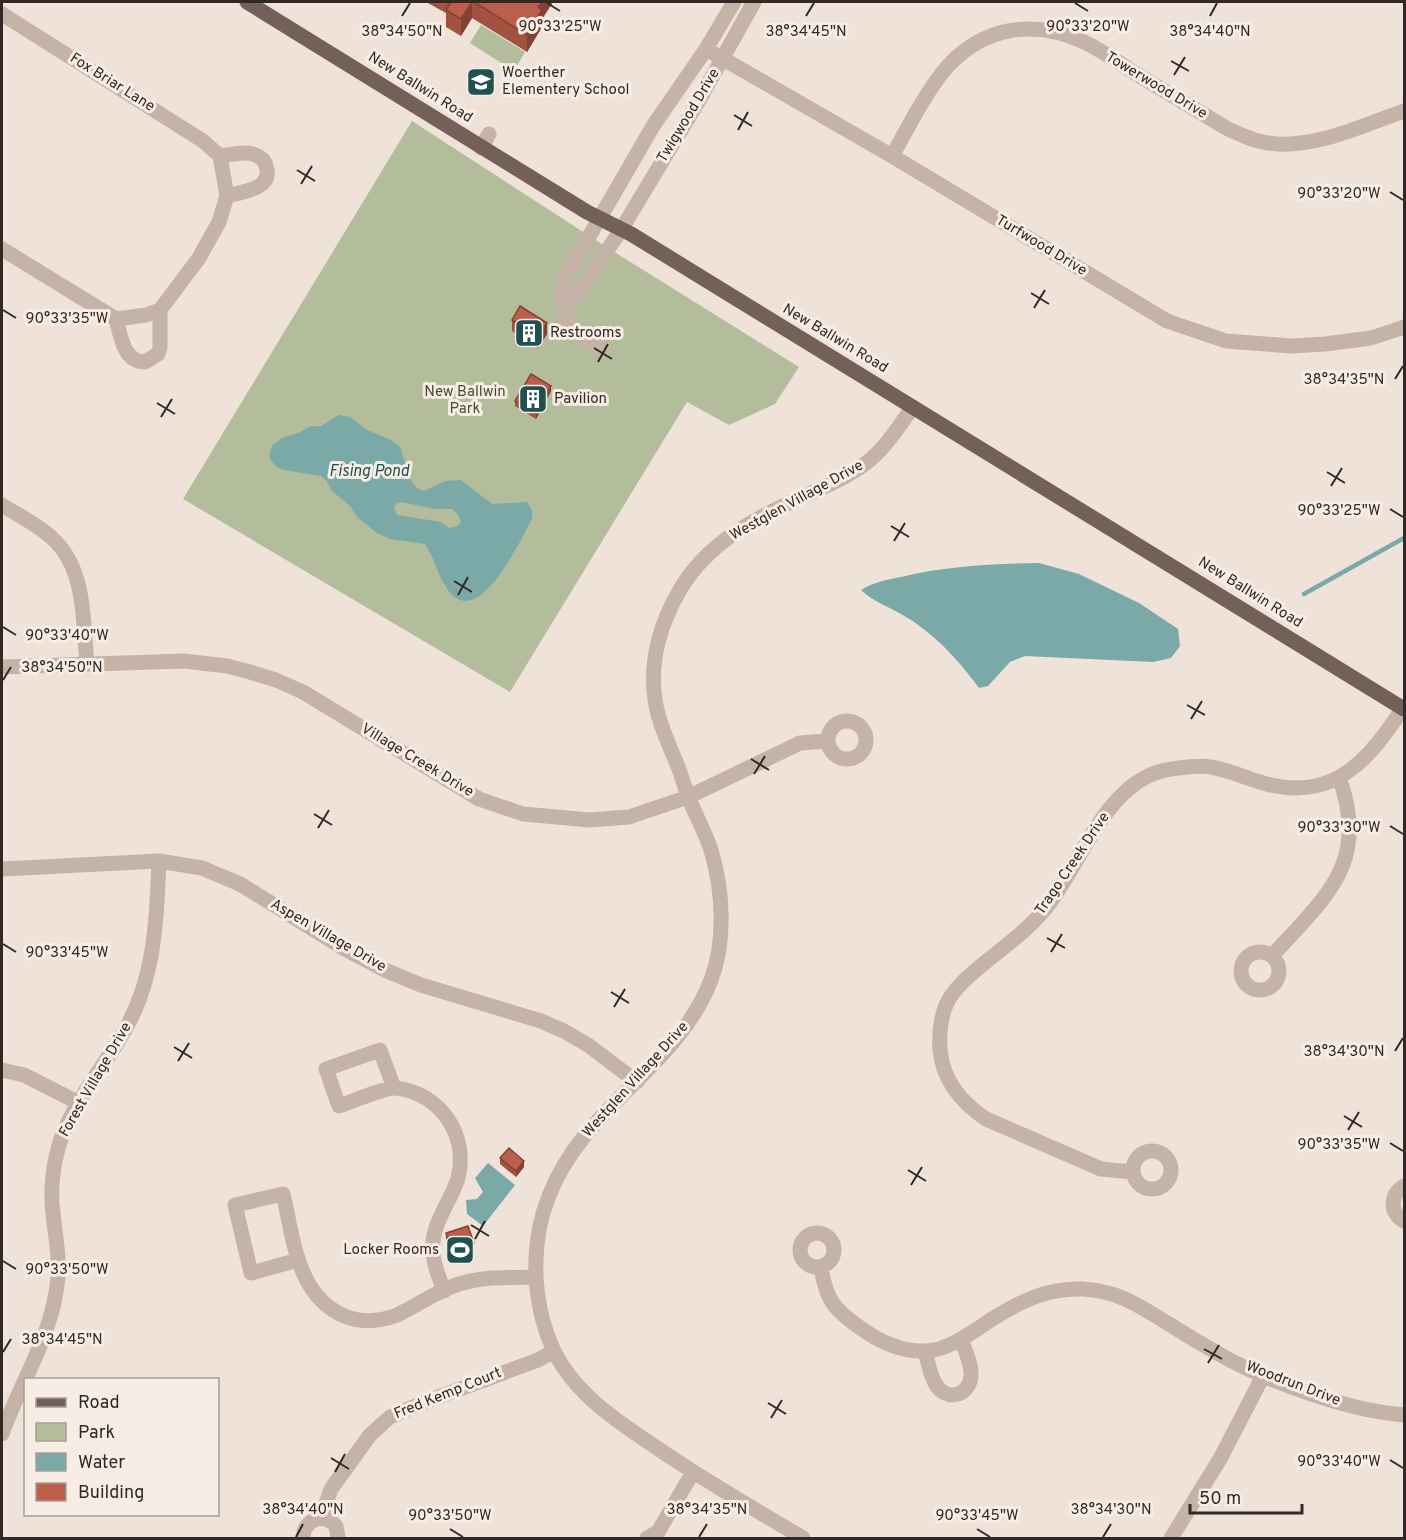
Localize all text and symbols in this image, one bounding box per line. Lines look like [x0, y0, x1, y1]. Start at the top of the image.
text: 90°33'25"W [518, 18, 602, 37]
text: 90°33'20"W [1046, 18, 1130, 37]
text: 38°34'50"N [361, 23, 443, 42]
text: 38°34'45"N [765, 23, 847, 42]
text: 38°34'40"N [1169, 23, 1251, 42]
street label: New Ballwin Road [364, 48, 476, 128]
street label: Towerwood Drive [1102, 48, 1210, 124]
street label: Fox Briar Lane [66, 49, 158, 117]
place label: Woerther Elementery School [502, 64, 629, 100]
street label: Twigwood Drive [653, 65, 725, 167]
school or university icon: Woerther Elementery School [465, 66, 497, 98]
text: 90°33'20"W [1297, 185, 1381, 204]
street label: Turfwood Drive [992, 211, 1090, 281]
street label: New Ballwin Road [779, 300, 891, 378]
text: 90°33'35"W [26, 310, 108, 329]
building icon: Restrooms [513, 317, 545, 349]
place label: Restrooms [550, 324, 622, 343]
text: 38°34'35"N [1304, 371, 1384, 390]
park label: New Ballwin Park [424, 383, 506, 419]
building icon: Pavilion [517, 383, 549, 415]
place label: Pavilion [554, 390, 607, 409]
street label: Westglen Village Drive [727, 456, 867, 546]
water label: Fising Pond [329, 462, 410, 482]
text: 90°33'25"W [1297, 502, 1381, 521]
street label: New Ballwin Road [1194, 553, 1306, 633]
text: 90°33'40"W [25, 627, 109, 646]
text: 38°34'50"N [21, 659, 103, 678]
street label: Village Creek Drive [357, 720, 477, 802]
street label: Trago Creek Drive [1032, 809, 1114, 919]
text: 90°33'30"W [1297, 819, 1381, 838]
street label: Aspen Village Drive [267, 895, 389, 977]
text: 90°33'45"W [25, 944, 109, 963]
street label: Westglen Village Drive [579, 1018, 693, 1142]
street label: Forest Village Drive [55, 1019, 137, 1141]
text: 38°34'30"N [1303, 1043, 1385, 1062]
text: 90°33'35"W [1298, 1136, 1380, 1155]
sports icon: Locker Rooms [444, 1234, 476, 1266]
place label: Locker Rooms [343, 1241, 439, 1260]
text: 90°33'50"W [25, 1261, 109, 1280]
text: 38°34'45"N [21, 1331, 103, 1350]
street label: Woodrun Drive [1243, 1357, 1343, 1411]
street label: Fred Kemp Court [392, 1364, 504, 1424]
legend [24, 1378, 219, 1516]
text: Road [78, 1392, 120, 1415]
text: Park [78, 1422, 115, 1445]
text: Water [78, 1452, 125, 1475]
text: 90°33'40"W [1297, 1453, 1381, 1472]
scale bar [1190, 1477, 1302, 1515]
text: Building [78, 1482, 144, 1505]
text: 50 m [1199, 1488, 1241, 1511]
text: 38°34'40"N [262, 1501, 344, 1520]
text: 38°34'35"N [667, 1501, 747, 1520]
text: 38°34'30"N [1070, 1501, 1152, 1520]
text: 90°33'50"W [408, 1507, 492, 1526]
text: 90°33'45"W [935, 1507, 1019, 1526]

